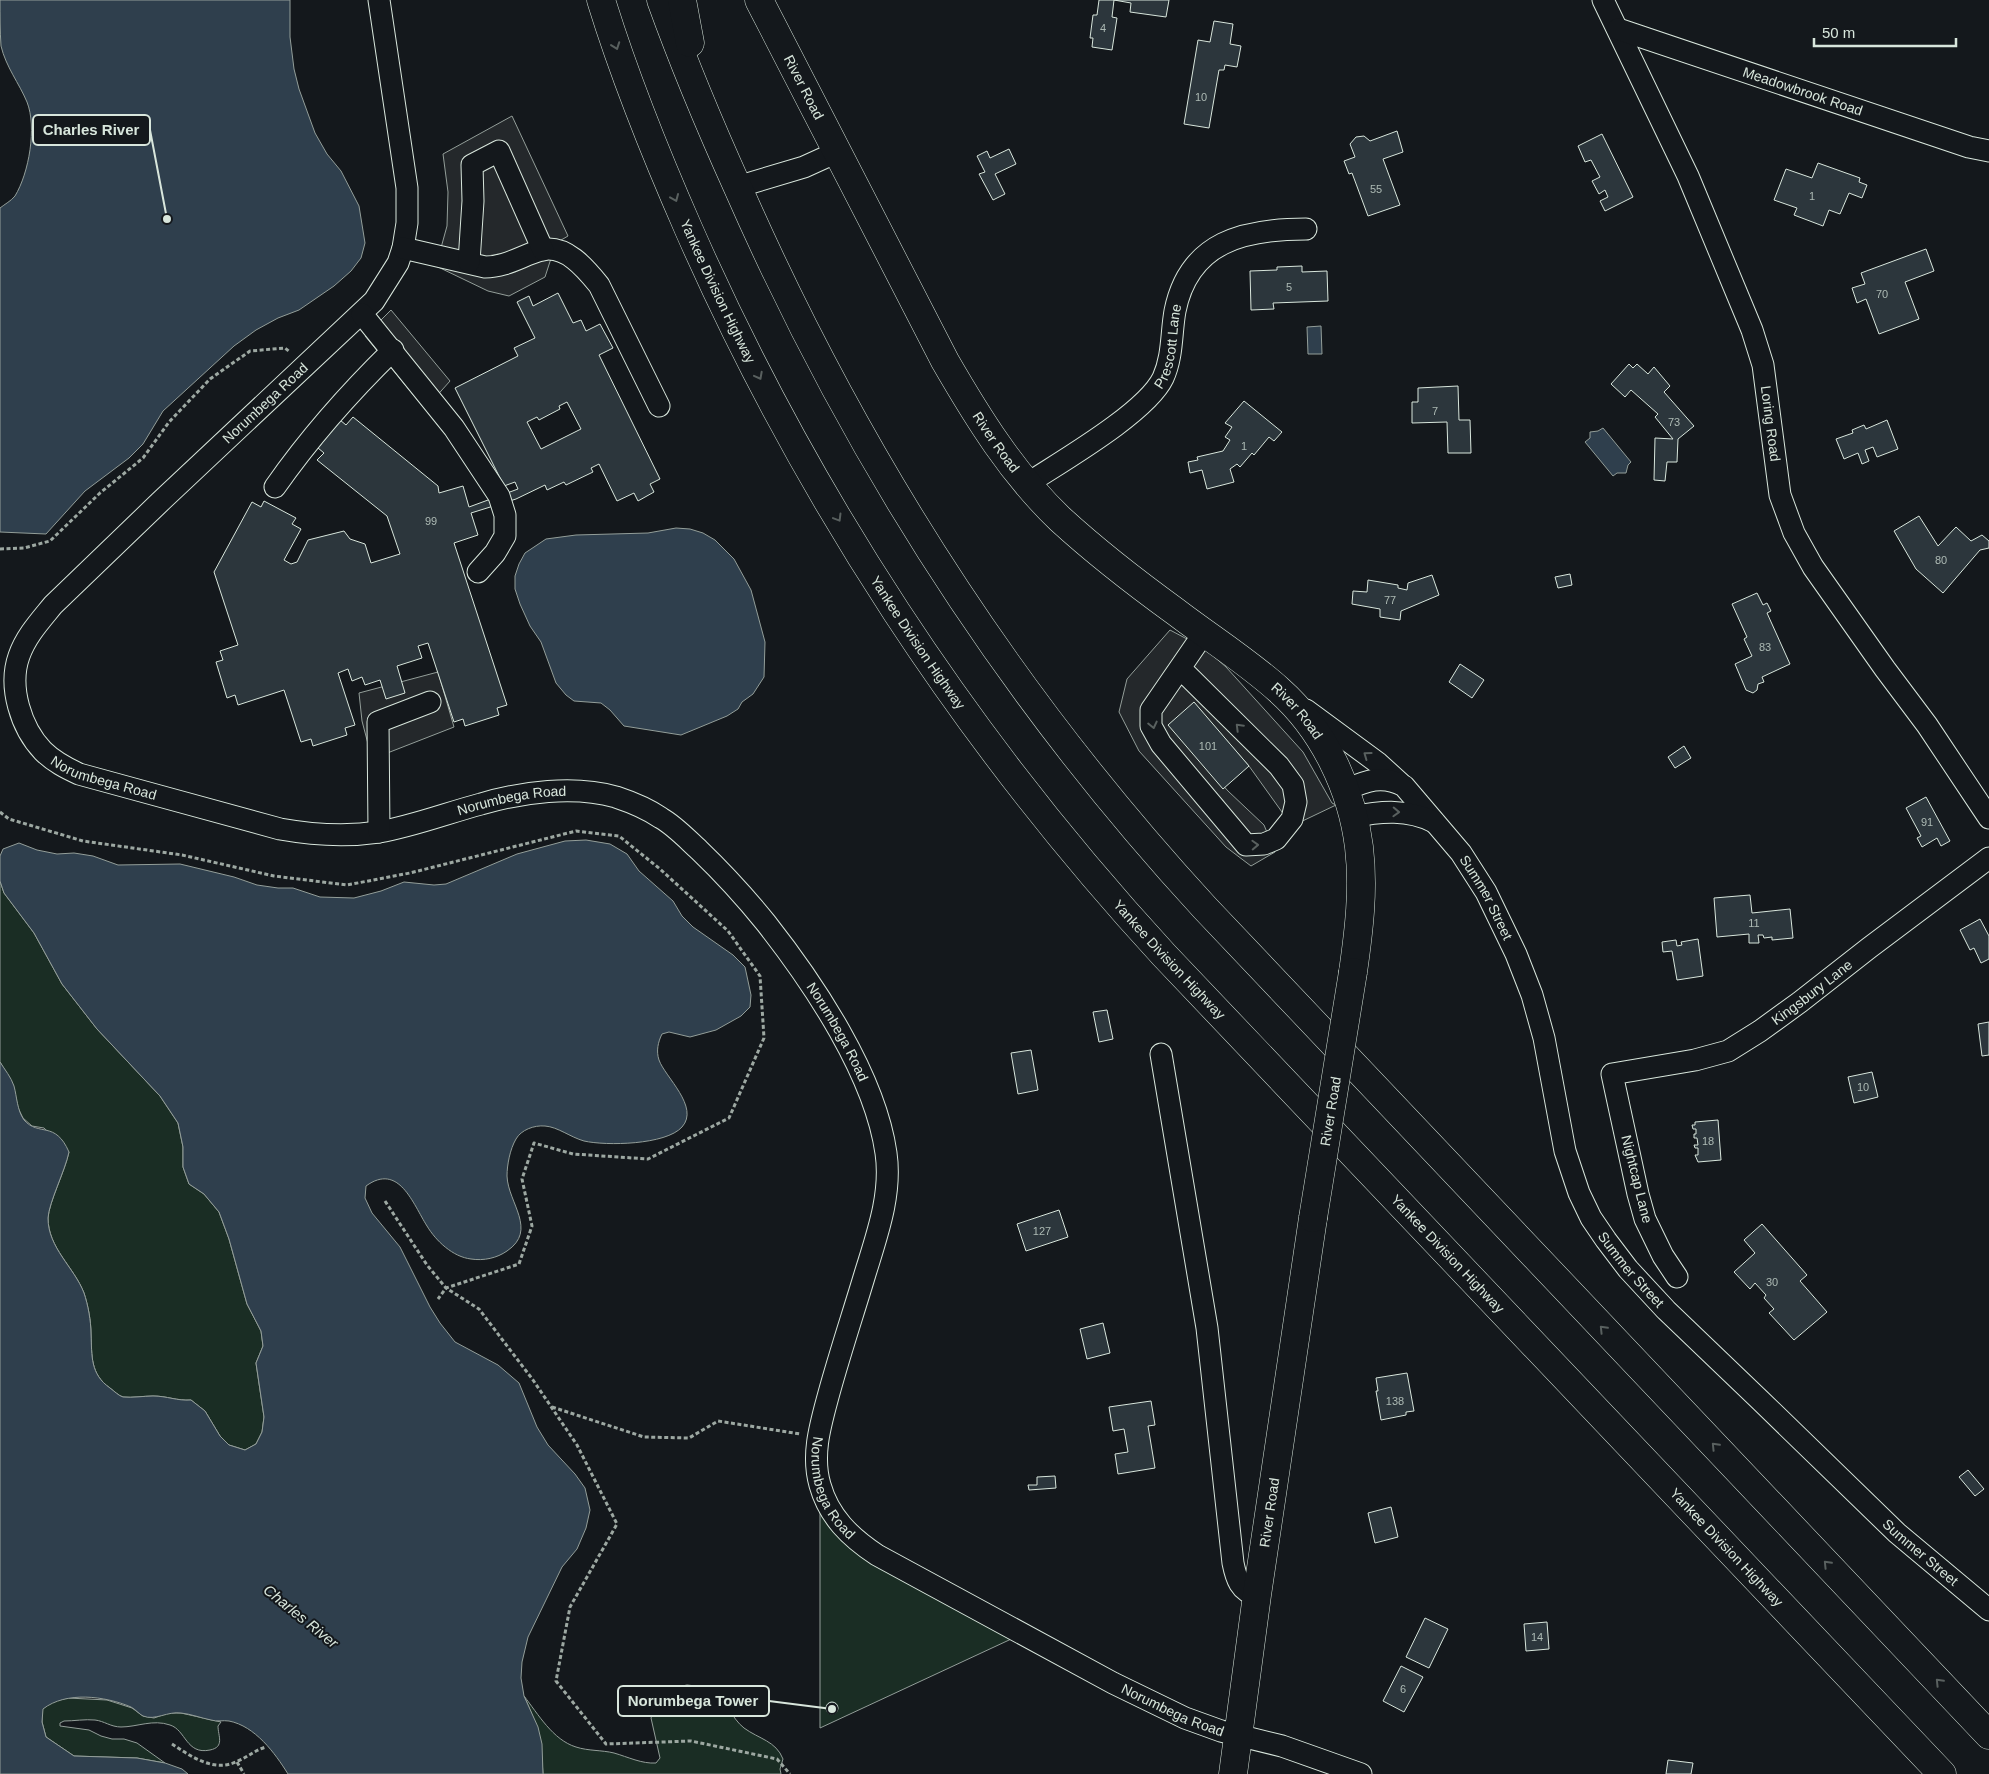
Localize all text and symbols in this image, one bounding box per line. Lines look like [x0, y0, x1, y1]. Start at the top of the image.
scale bar [1814, 15, 1956, 47]
house number: 4 [1100, 22, 1106, 34]
text: 50 m [1822, 24, 1855, 41]
one-way arrow [610, 41, 620, 50]
street label: River Road [781, 52, 827, 122]
street label: Meadowbrook Road [1741, 64, 1865, 119]
house number: 10 [1195, 91, 1207, 103]
callout: Charles River [33, 115, 150, 145]
text: Charles River [43, 121, 140, 138]
house number: 55 [1370, 183, 1382, 195]
house number: 1 [1809, 190, 1815, 202]
one-way arrow [668, 193, 679, 202]
street label: Yankee Division Highway [677, 217, 759, 366]
house number: 5 [1286, 281, 1292, 293]
house number: 70 [1876, 288, 1888, 300]
street label: Prescott Lane [1151, 302, 1184, 392]
street label: Norumbega Road [219, 359, 311, 447]
one-way arrow [753, 371, 763, 380]
street label: Loring Road [1758, 385, 1784, 463]
house number: 7 [1432, 405, 1438, 417]
street label: River Road [970, 409, 1023, 476]
house number: 73 [1668, 416, 1680, 428]
house number: 1 [1241, 440, 1247, 452]
one-way arrow [831, 513, 841, 522]
house number: 99 [425, 515, 437, 527]
house number: 80 [1935, 554, 1947, 566]
street label: Yankee Division Highway [867, 573, 969, 712]
house number: 77 [1384, 594, 1396, 606]
house number: 83 [1759, 641, 1771, 653]
street label: River Road [1268, 679, 1326, 742]
one-way arrow [1147, 720, 1158, 729]
one-way arrow [1236, 723, 1245, 732]
house number: 101 [1199, 740, 1217, 752]
one-way arrow [1363, 752, 1373, 761]
street label: Norumbega Road [48, 753, 158, 803]
street label: Norumbega Road [455, 783, 566, 818]
one-way arrow [1392, 807, 1400, 818]
house number: 91 [1921, 816, 1933, 828]
one-way arrow [1251, 839, 1259, 850]
street label: Summer Street [1456, 852, 1516, 942]
street label: Yankee Division Highway [1110, 896, 1229, 1023]
house number: 11 [1748, 917, 1760, 929]
street label: Kingsbury Lane [1768, 956, 1856, 1028]
street label: Norumbega Road [804, 979, 872, 1084]
street label: River Road [1317, 1076, 1344, 1147]
house number: 10 [1857, 1081, 1869, 1093]
street label: Nightcap Lane [1618, 1133, 1656, 1225]
house number: 18 [1702, 1135, 1714, 1147]
street label: Yankee Division Highway [1388, 1191, 1508, 1316]
house number: 127 [1033, 1225, 1051, 1237]
street label: Summer Street [1595, 1229, 1668, 1311]
house number: 30 [1766, 1276, 1778, 1288]
one-way arrow [1600, 1325, 1609, 1334]
house number: 138 [1386, 1395, 1404, 1407]
street label: Norumbega Road [808, 1436, 858, 1542]
one-way arrow [1712, 1443, 1721, 1452]
street label: River Road [1256, 1477, 1282, 1548]
street label: Yankee Division Highway [1667, 1485, 1787, 1610]
street label: Summer Street [1879, 1516, 1962, 1589]
one-way arrow [1824, 1561, 1833, 1570]
water label: Charles River [260, 1581, 342, 1652]
house number: 14 [1531, 1631, 1543, 1643]
one-way arrow [1936, 1679, 1945, 1688]
street label: Norumbega Road [1119, 1680, 1226, 1739]
house number: 6 [1400, 1683, 1406, 1695]
callout: Norumbega Tower [618, 1686, 769, 1716]
text: Norumbega Tower [628, 1692, 758, 1709]

